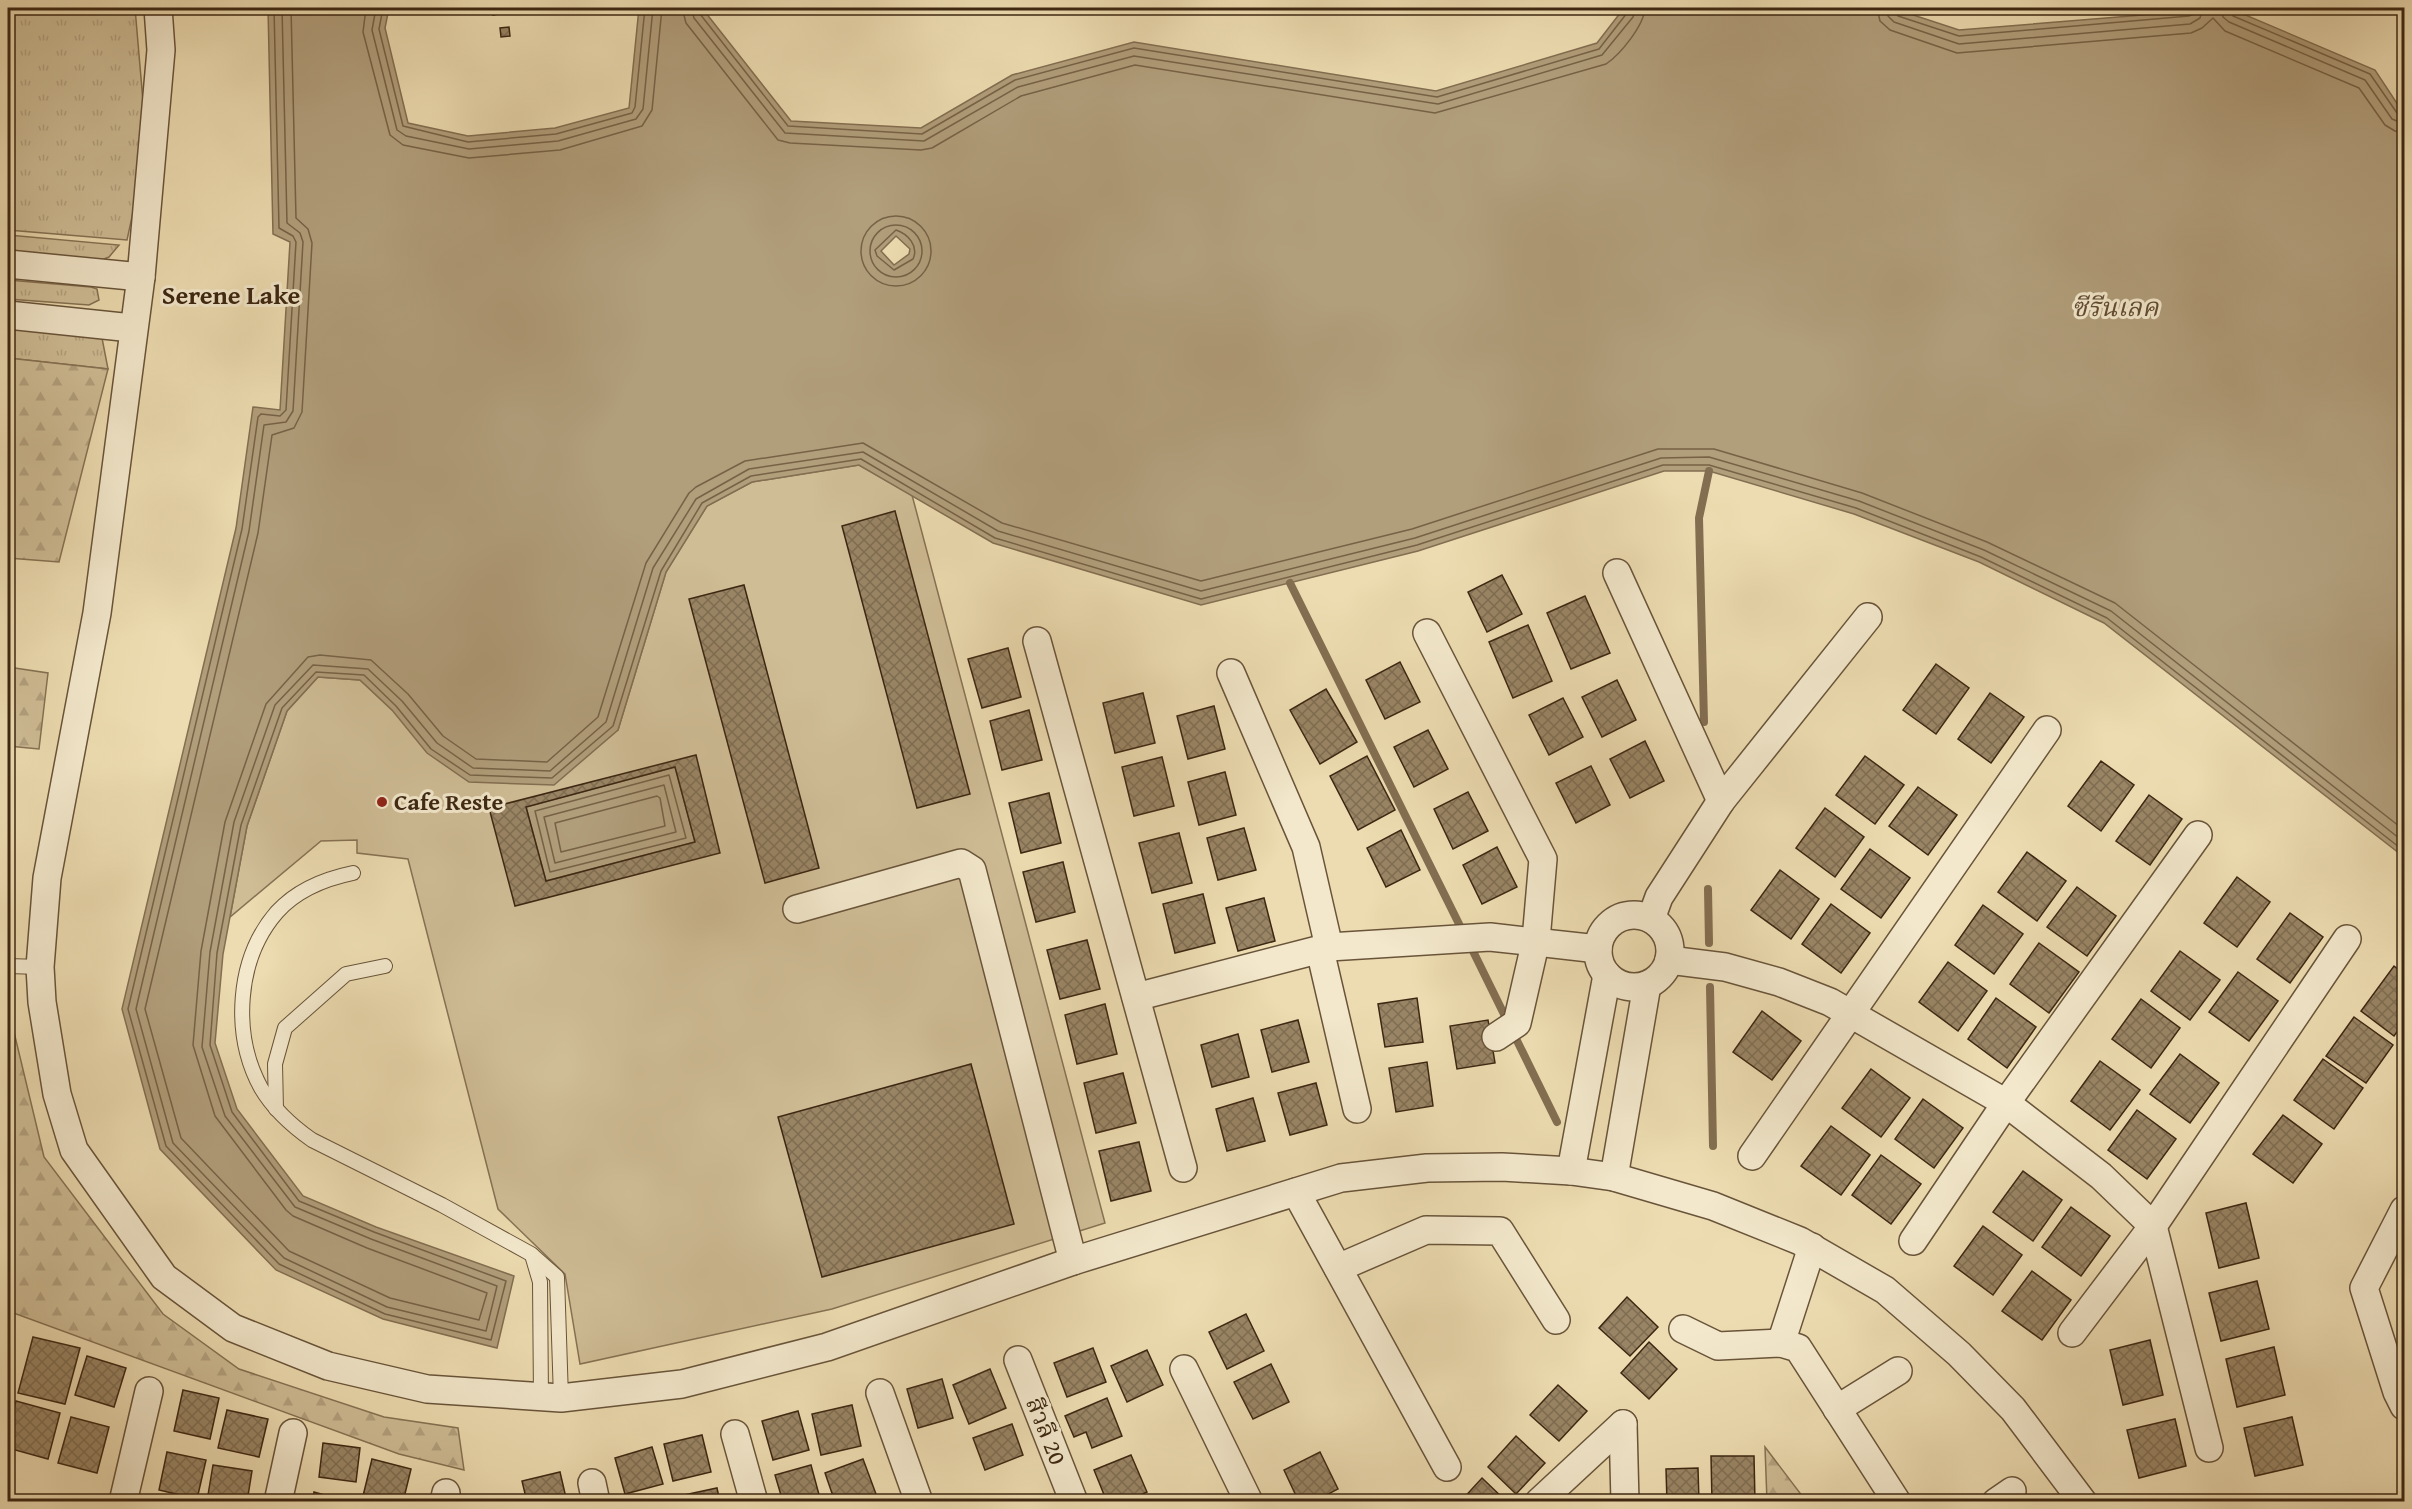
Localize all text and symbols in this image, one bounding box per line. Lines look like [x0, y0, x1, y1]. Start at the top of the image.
district label: Serene Lake [162, 275, 300, 314]
water label: ซีรีนเลค [2072, 287, 2159, 326]
place label: Cafe Reste [394, 784, 503, 819]
marker: Cafe Reste [375, 795, 389, 809]
street label: สีวลี 20 [1017, 1392, 1076, 1470]

